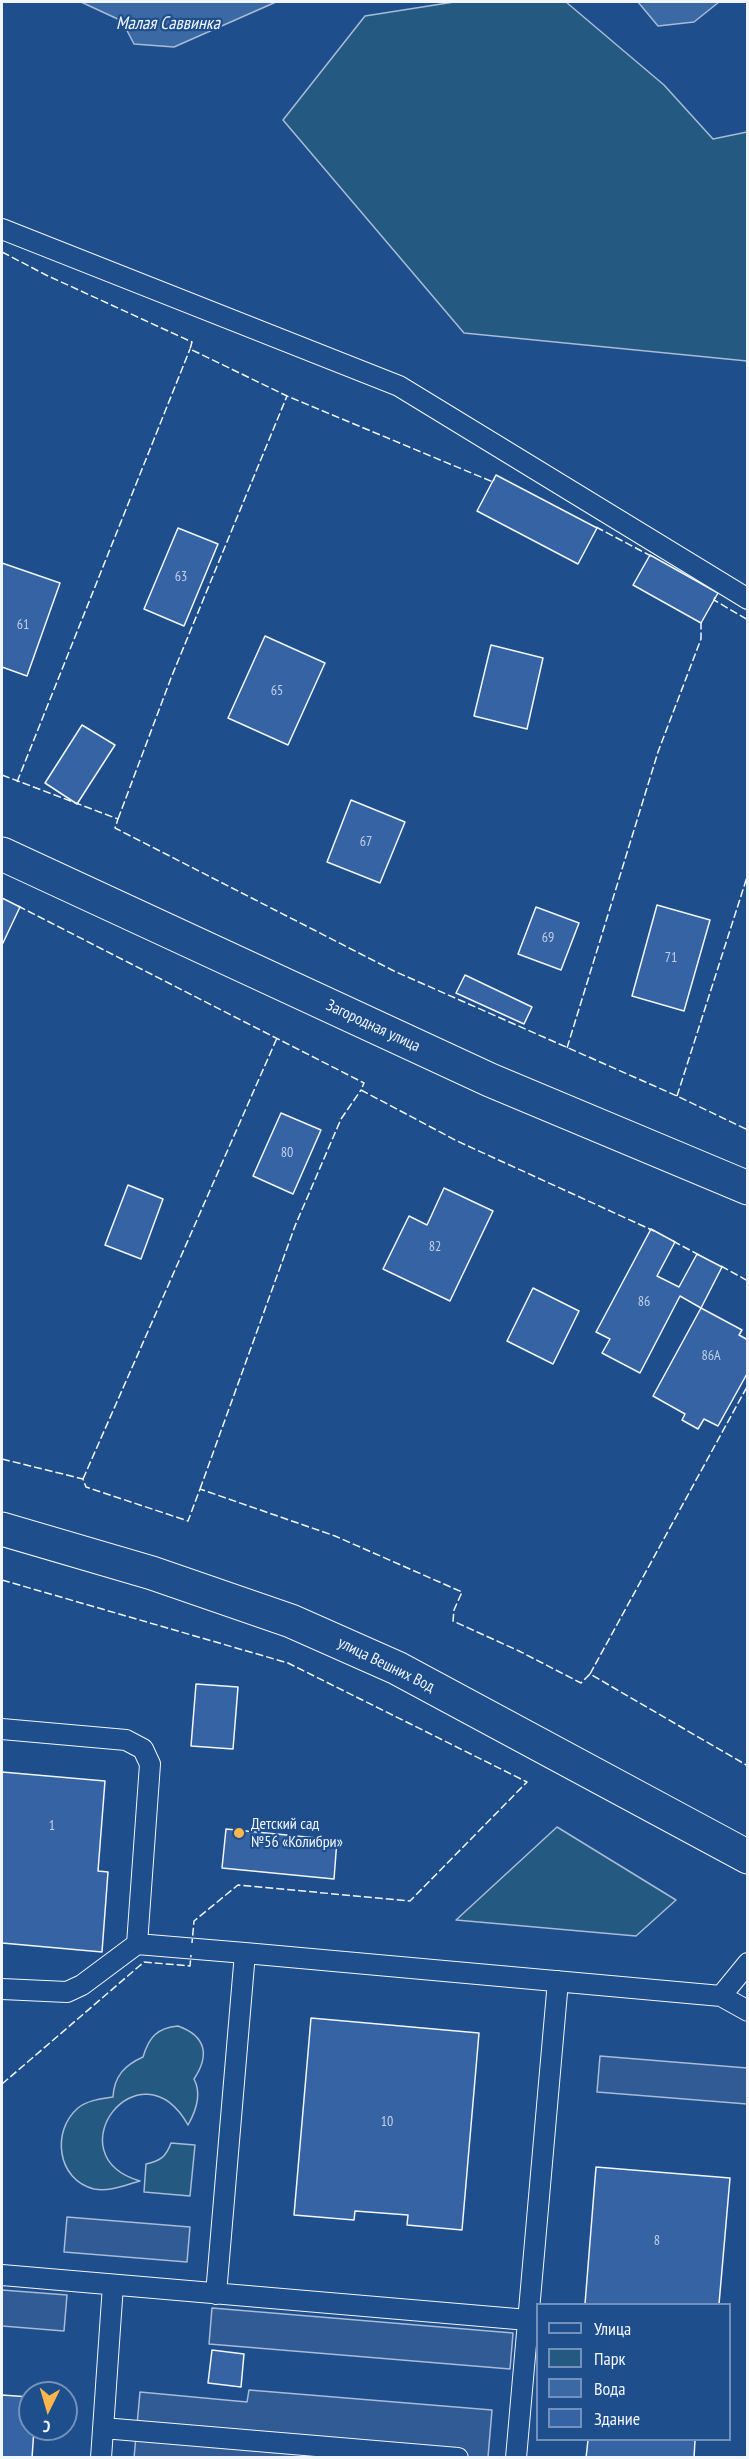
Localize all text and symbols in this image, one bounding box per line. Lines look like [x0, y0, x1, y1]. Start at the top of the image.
water label: Малая Саввинка [116, 13, 220, 35]
house number: 63 [175, 569, 187, 585]
house number: 61 [17, 617, 29, 633]
house number: 65 [271, 683, 283, 699]
house number: 67 [360, 834, 372, 850]
house number: 69 [542, 930, 554, 946]
house number: 71 [665, 950, 677, 966]
street label: Загородная улица [323, 996, 423, 1056]
house number: 80 [281, 1145, 293, 1161]
house number: 82 [429, 1239, 441, 1255]
house number: 86 [638, 1294, 650, 1310]
house number: 86А [701, 1348, 721, 1364]
street label: улица Вешних Вод [334, 1633, 438, 1697]
place label: Детский сад №56 «Колибри» [251, 1814, 343, 1852]
house number: 1 [49, 1818, 55, 1834]
marker: Детский сад №56 «Колибри» [232, 1826, 246, 1840]
house number: 10 [381, 2114, 393, 2130]
house number: 8 [654, 2233, 660, 2249]
legend [536, 2303, 731, 2441]
text: Улица [594, 2317, 631, 2340]
text: Парк [594, 2347, 625, 2370]
text: Вода [594, 2377, 625, 2400]
north arrow [18, 2381, 78, 2441]
text: Здание [594, 2407, 640, 2430]
text: С [42, 2417, 51, 2437]

